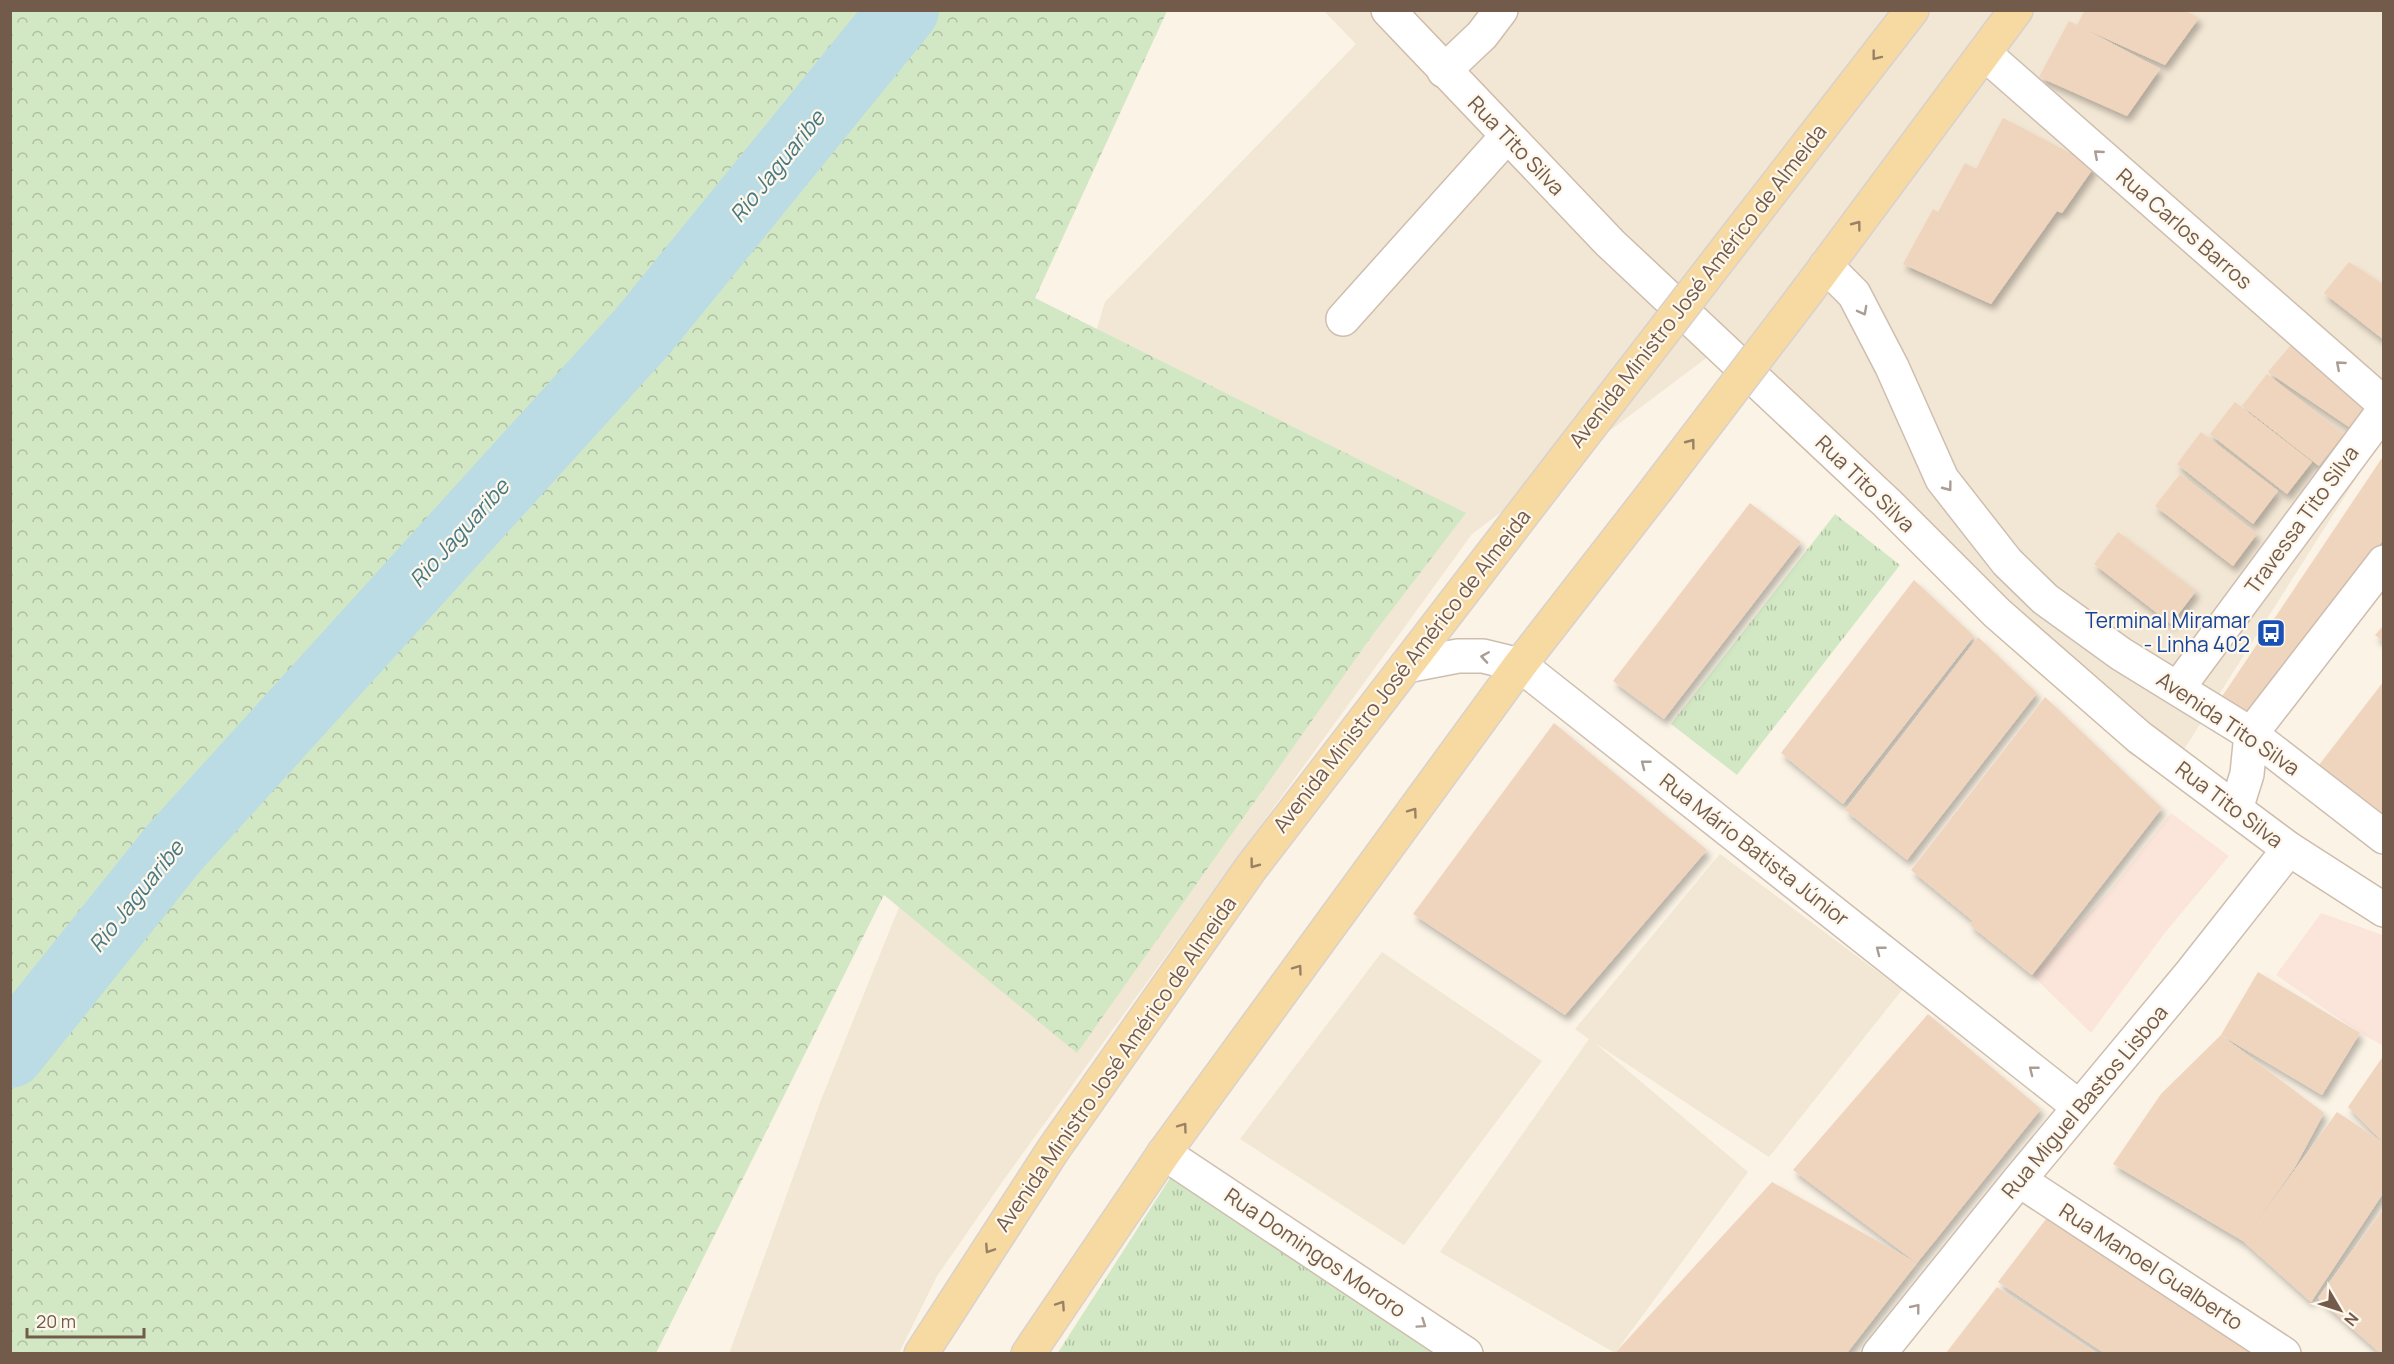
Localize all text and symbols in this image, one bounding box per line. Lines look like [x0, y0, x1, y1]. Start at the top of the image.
one-way arrow [1873, 50, 1884, 61]
street label: Rua Tito Silva [1462, 90, 1571, 201]
water label: Rio Jaguaribe [723, 103, 832, 228]
street label: Avenida Ministro José Américo de Almeida [1562, 118, 1832, 453]
one-way arrow [2094, 150, 2105, 161]
street label: Rua Carlos Barros [2111, 162, 2258, 295]
one-way arrow [1850, 221, 1861, 232]
one-way arrow [1856, 305, 1867, 316]
one-way arrow [2335, 362, 2346, 373]
street label: Rua Tito Silva [1810, 429, 1921, 538]
one-way arrow [1684, 439, 1695, 450]
street label: Travessa Tito Silva [2238, 440, 2364, 599]
water label: Rio Jaguaribe [402, 472, 516, 594]
one-way arrow [1941, 480, 1952, 491]
street label: Avenida Ministro José Américo de Almeida [1266, 503, 1536, 838]
place label: Terminal Miramar - Linha 402 [2085, 606, 2250, 658]
bus stop icon: Terminal Miramar - Linha 402 [2255, 617, 2287, 649]
one-way arrow [1480, 652, 1490, 664]
street label: Avenida Tito Silva [2152, 665, 2306, 781]
street label: Rua Tito Silva [2170, 754, 2289, 854]
one-way arrow [1640, 760, 1651, 771]
street label: Rua Mário Batista Júnior [1654, 767, 1855, 932]
one-way arrow [1405, 807, 1416, 818]
water label: Rio Jaguaribe [82, 833, 191, 958]
one-way arrow [1251, 857, 1262, 868]
street label: Avenida Ministro José Américo de Almeida [988, 890, 1242, 1237]
one-way arrow [1876, 946, 1887, 957]
one-way arrow [1291, 965, 1302, 976]
street label: Rua Miguel Bastos Lisboa [1995, 999, 2174, 1204]
one-way arrow [2029, 1067, 2040, 1078]
one-way arrow [1176, 1122, 1187, 1133]
street label: Rua Domingos Mororo [1219, 1181, 1412, 1323]
street label: Rua Manoel Gualberto [2054, 1196, 2249, 1336]
one-way arrow [985, 1243, 996, 1254]
north arrow [2310, 1280, 2370, 1340]
scale bar [27, 1301, 144, 1339]
one-way arrow [1054, 1301, 1065, 1312]
one-way arrow [1908, 1304, 1919, 1315]
text: N [2339, 1308, 2364, 1331]
text: 20 m [36, 1309, 76, 1333]
one-way arrow [1416, 1317, 1427, 1328]

